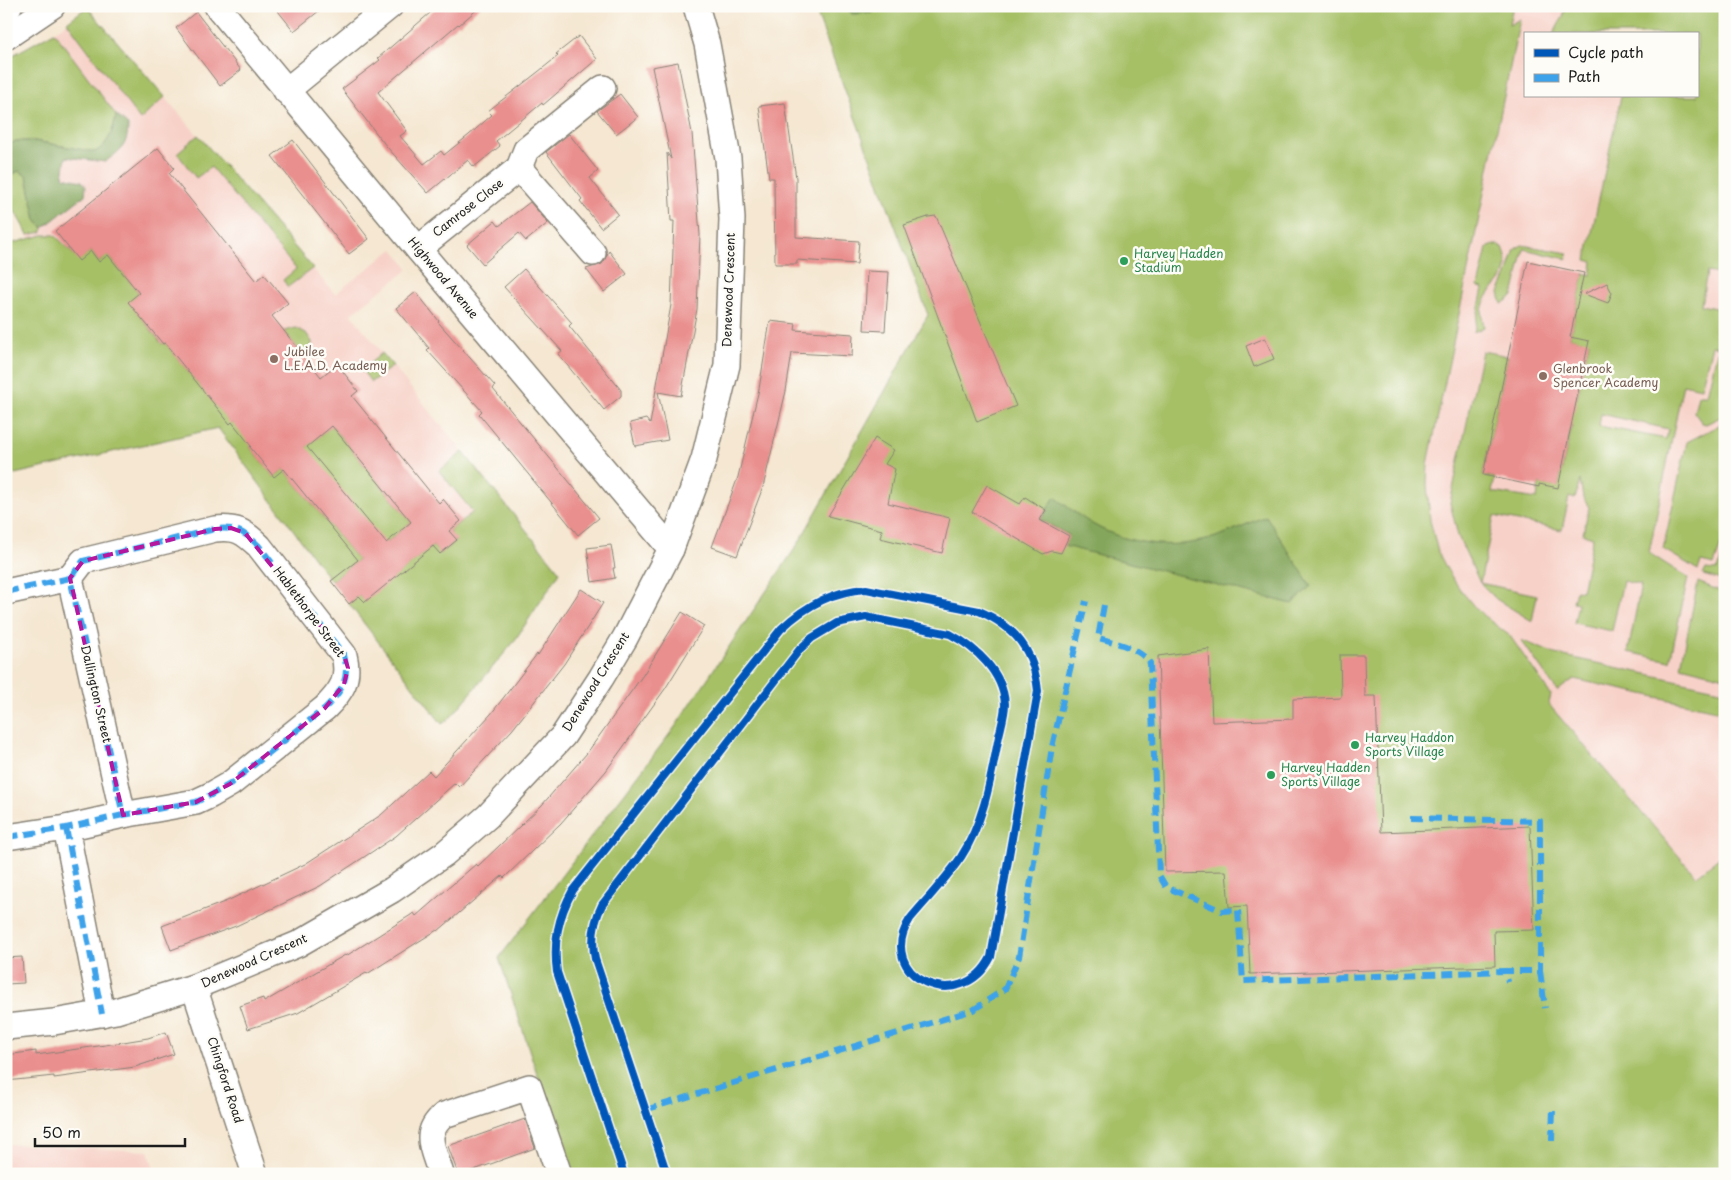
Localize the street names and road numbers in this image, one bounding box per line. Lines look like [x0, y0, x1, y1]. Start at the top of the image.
street label: Camrose Close [428, 174, 507, 241]
street label: Denewood Crescent [717, 232, 739, 348]
street label: Highwood Avenue [404, 233, 484, 322]
street label: Hablethorpe Street [270, 562, 350, 661]
street label: Denewood Crescent [557, 628, 633, 735]
street label: Dallington Street [77, 643, 117, 745]
street label: Denewood Crescent [198, 929, 310, 992]
street label: Chingford Road [203, 1034, 248, 1125]

